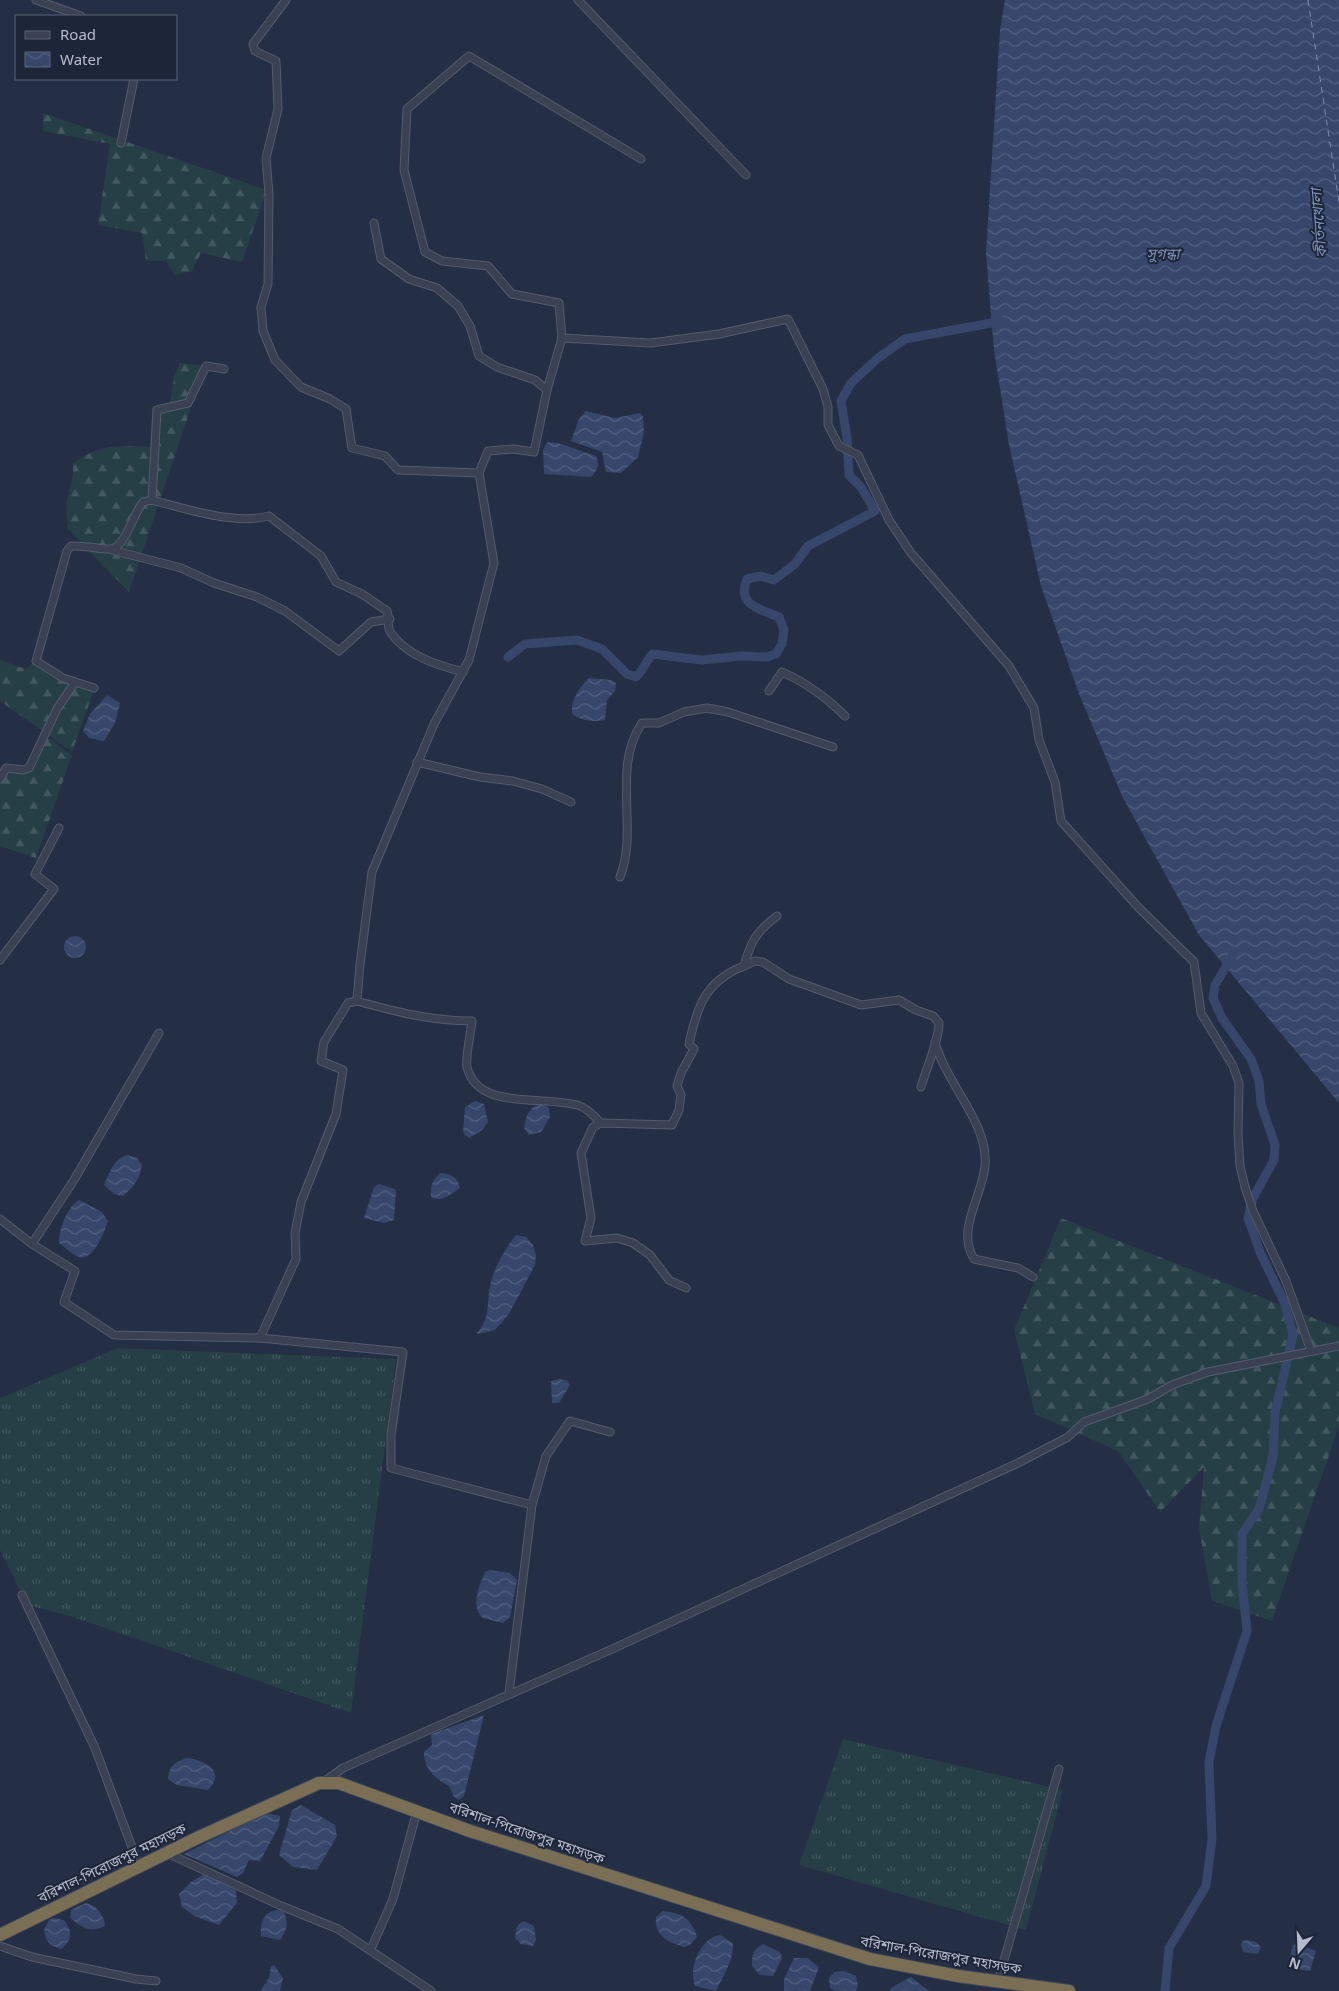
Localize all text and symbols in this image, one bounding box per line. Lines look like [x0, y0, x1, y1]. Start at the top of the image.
legend [15, 15, 178, 80]
text: Road [60, 24, 96, 44]
text: Water [60, 49, 102, 69]
water label: কীর্তনখোলা [1305, 185, 1331, 259]
water label: সুগন্ধা [1146, 243, 1183, 263]
street label: বরিশাল-পিরোজপুর মহাসড়ক [446, 1797, 608, 1868]
street label: বরিশাল-পিরোজপুর মহাসড়ক [33, 1818, 190, 1907]
north arrow [1274, 1926, 1324, 1976]
street label: বরিশাল-পিরোজপুর মহাসড়ক [858, 1931, 1024, 1978]
text: N [1286, 1953, 1303, 1975]

